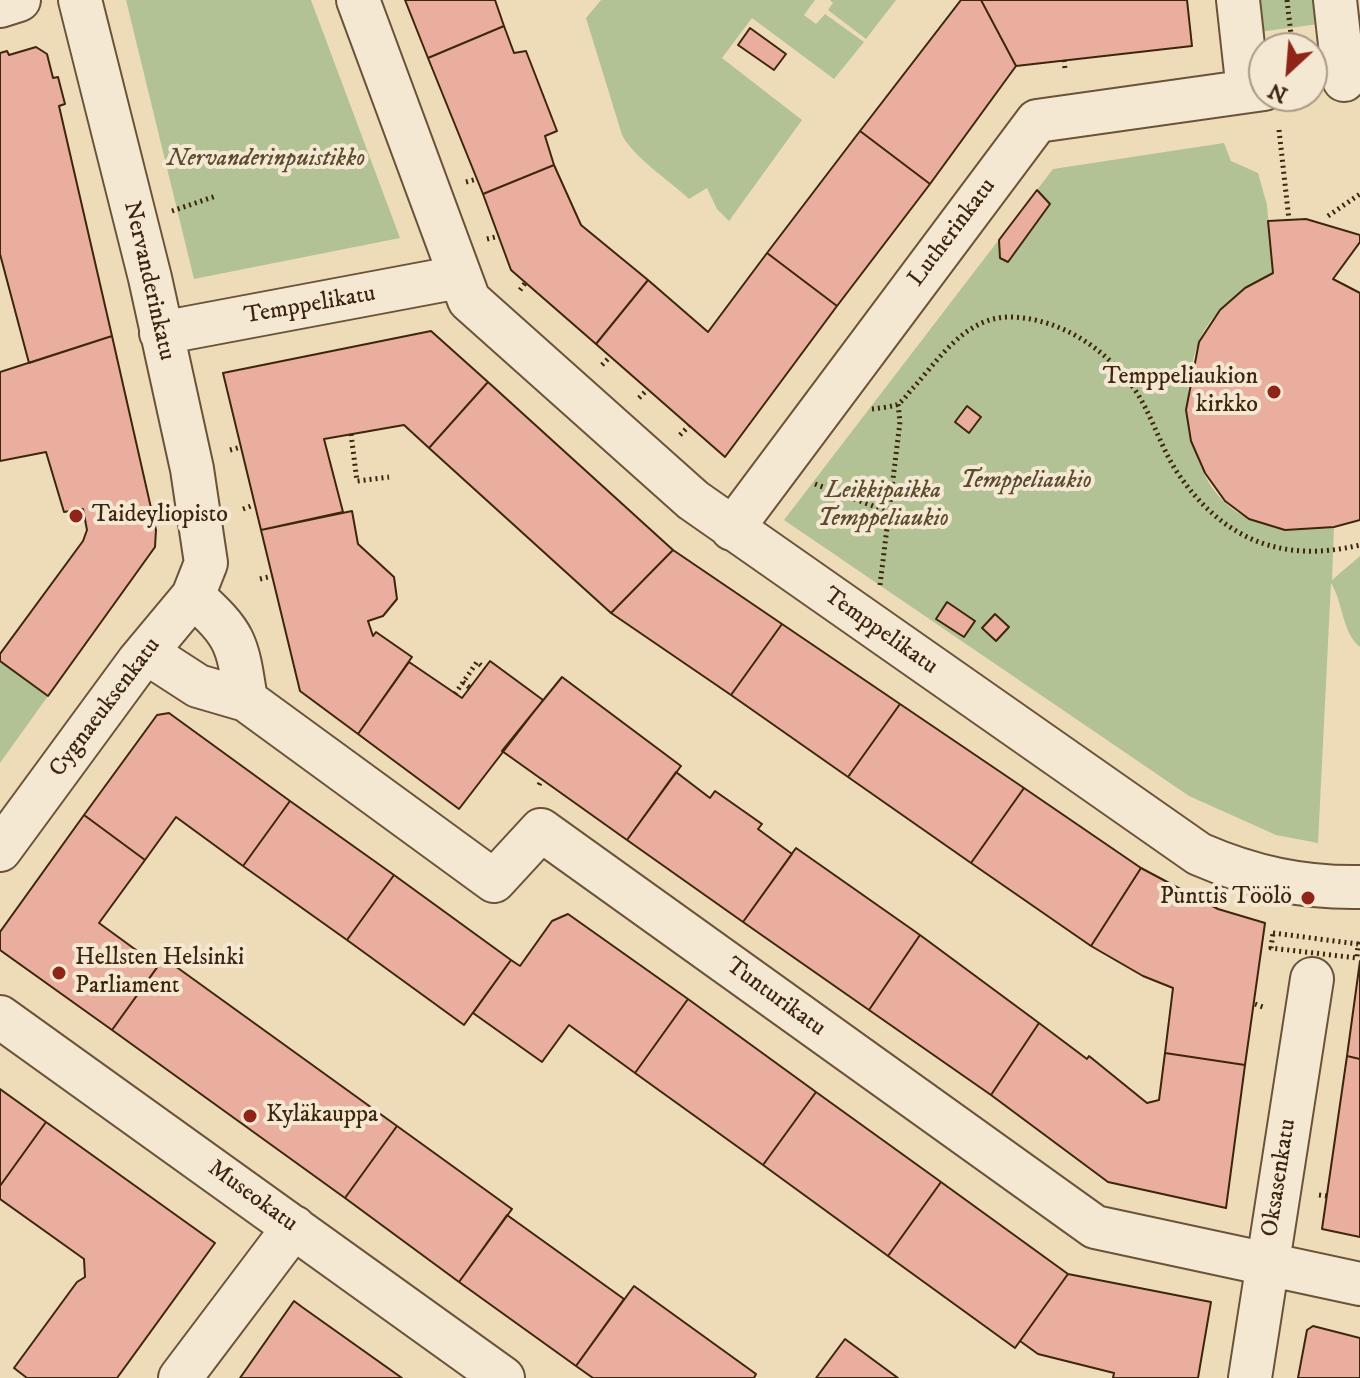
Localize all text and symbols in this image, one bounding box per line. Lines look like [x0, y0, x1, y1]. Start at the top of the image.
north arrow [1248, 32, 1328, 112]
text: N [1264, 76, 1292, 108]
park label: Nervanderinpuistikko [167, 146, 365, 174]
street label: Lutherinkatu [903, 173, 1003, 293]
street label: Nervanderinkatu [116, 199, 180, 363]
street label: Temppelikatu [242, 280, 378, 332]
place label: Temppeliaukion kirkko [1103, 364, 1258, 420]
marker: Temppeliaukion kirkko [1265, 383, 1283, 401]
park label: Temppeliaukio [960, 468, 1092, 496]
park label: Leikkipaikka Temppeliaukio [817, 478, 949, 534]
place label: Taideyliopisto [92, 502, 228, 530]
marker: Taideyliopisto [67, 507, 85, 525]
street label: Temppelikatu [817, 582, 943, 682]
street label: Cygnaeuksenkatu [44, 633, 168, 783]
place label: Punttis Töölö [1160, 884, 1292, 912]
marker: Punttis Töölö [1299, 889, 1317, 907]
place label: Hellsten Helsinki Parliament [75, 945, 244, 1001]
street label: Tunturikatu [720, 952, 830, 1044]
marker: Hellsten Helsinki Parliament [50, 964, 68, 982]
place label: Kyläkauppa [266, 1102, 378, 1130]
marker: Kyläkauppa [241, 1107, 259, 1125]
street label: Oksasenkatu [1256, 1117, 1304, 1239]
street label: Museokatu [201, 1155, 303, 1239]

